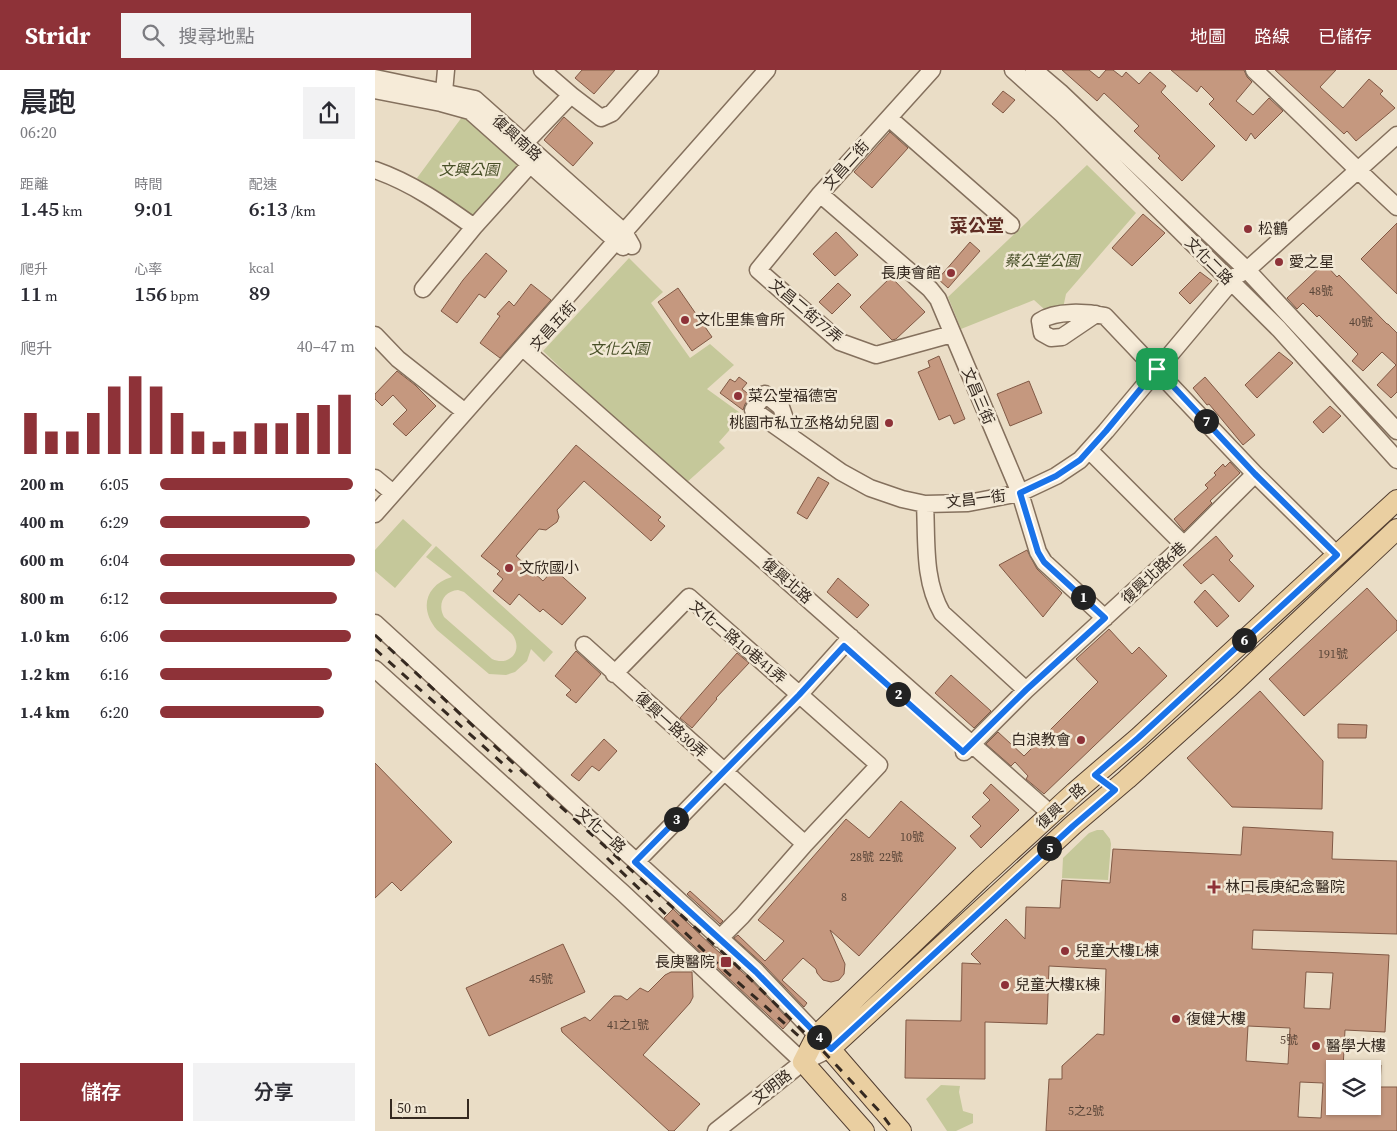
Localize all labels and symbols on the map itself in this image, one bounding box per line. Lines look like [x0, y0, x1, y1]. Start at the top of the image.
street label: 復興南路 [488, 110, 547, 166]
street label: 文昌二街 [818, 135, 874, 194]
park label: 文興公園 [439, 159, 501, 180]
district label: 菜公堂 [950, 213, 1004, 238]
place label: 松鶴 [1258, 218, 1288, 239]
marker: 松鶴 [1242, 223, 1254, 235]
street label: 文化二路 [1181, 232, 1238, 289]
park label: 蔡公堂公園 [1004, 250, 1081, 271]
place label: 愛之星 [1289, 251, 1334, 272]
marker: 愛之星 [1273, 256, 1285, 268]
place label: 長庚會館 [881, 262, 941, 283]
marker: 長庚會館 [945, 267, 957, 279]
street label: 文昌二街77弄 [765, 274, 848, 348]
house number: 48號 [1309, 283, 1333, 299]
street label: 文昌五街 [525, 296, 581, 355]
place label: 文化里集會所 [695, 309, 785, 330]
marker: 文化里集會所 [679, 314, 691, 326]
house number: 40號 [1349, 314, 1373, 330]
park label: 文化公園 [589, 338, 651, 359]
pin [1136, 348, 1178, 390]
street label: 文昌三街 [957, 364, 1000, 428]
place label: 菜公堂福德宮 [748, 385, 838, 406]
marker: 菜公堂福德宮 [732, 390, 744, 402]
pin: 7 [1193, 408, 1219, 434]
place label: 桃園市私立丞格幼兒園 [729, 412, 879, 433]
marker: 桃園市私立丞格幼兒園 [883, 417, 895, 429]
street label: 文昌一街 [945, 484, 1007, 513]
street label: 復興北路6巷 [1116, 537, 1191, 608]
street label: 復興北路 [758, 553, 817, 608]
place label: 文欣國小 [519, 557, 579, 578]
marker: 文欣國小 [503, 562, 515, 574]
pin: 1 [1071, 584, 1095, 610]
street label: 文化一路10巷41弄 [686, 595, 791, 688]
pin: 6 [1231, 628, 1257, 652]
house number: 191號 [1318, 646, 1348, 662]
pin: 2 [885, 682, 911, 706]
street label: 復興一路30弄 [631, 687, 712, 763]
place label: 白浪教會 [1011, 729, 1071, 750]
marker: 白浪教會 [1075, 734, 1087, 746]
street label: 復興一路 [1031, 778, 1090, 834]
street label: 文化一路 [572, 802, 631, 858]
pin: 3 [663, 806, 689, 832]
house number: 10號 [900, 829, 924, 845]
pin: 5 [1037, 836, 1061, 860]
house number: 28號 [850, 849, 874, 865]
house number: 22號 [879, 849, 903, 865]
place label: 林口長庚紀念醫院 [1225, 876, 1345, 897]
marker: 林口長庚紀念醫院 [1207, 880, 1221, 894]
house number: 8 [841, 889, 847, 905]
place label: 兒童大樓L棟 [1075, 940, 1159, 961]
marker: 兒童大樓L棟 [1059, 945, 1071, 957]
place label: 長庚醫院 [655, 951, 715, 972]
marker: 長庚醫院 [719, 955, 733, 969]
house number: 45號 [529, 971, 553, 987]
place label: 兒童大樓K棟 [1015, 974, 1100, 995]
marker: 兒童大樓K棟 [999, 979, 1011, 991]
place label: 復健大樓 [1186, 1008, 1246, 1029]
marker: 復健大樓 [1170, 1013, 1182, 1025]
house number: 41之1號 [607, 1017, 649, 1033]
pin: 4 [807, 1024, 831, 1050]
house number: 5號 [1280, 1032, 1298, 1048]
place label: 醫學大樓 [1326, 1035, 1386, 1056]
marker: 醫學大樓 [1310, 1040, 1322, 1052]
street label: 文明路 [747, 1064, 796, 1109]
scale bar [390, 1096, 469, 1119]
house number: 5之2號 [1068, 1103, 1104, 1119]

